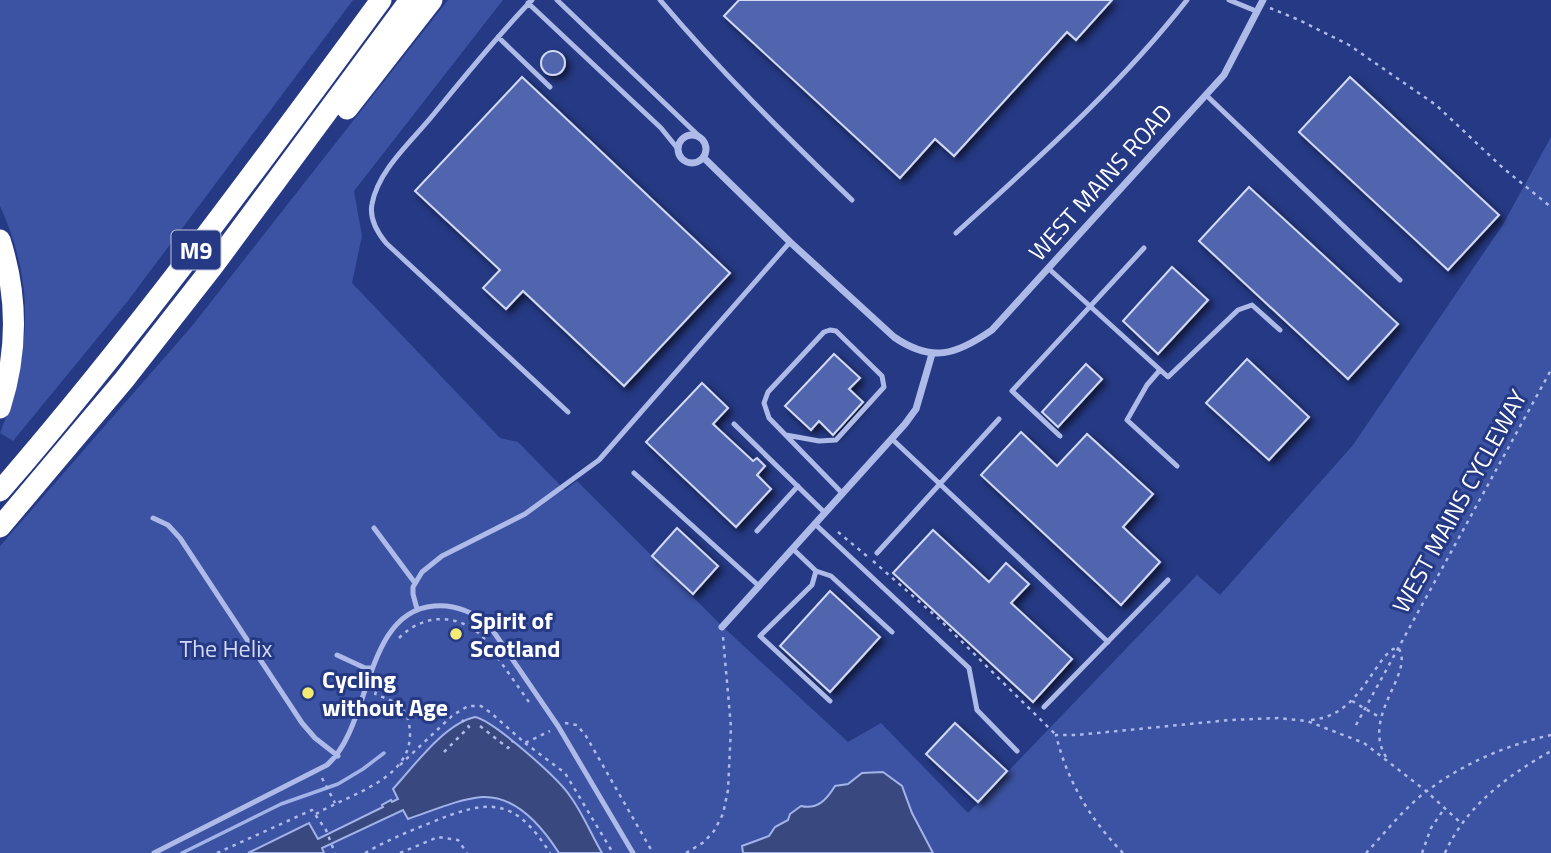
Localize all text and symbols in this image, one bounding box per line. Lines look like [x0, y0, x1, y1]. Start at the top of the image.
street label: WEST MAINS ROAD [1020, 95, 1180, 269]
road number: M9 [172, 230, 220, 270]
street label: WEST MAINS CYCLEWAY [1383, 383, 1535, 619]
place label: Spirit of Scotland [470, 602, 560, 666]
marker: Spirit of Scotland [448, 626, 464, 642]
park label: The Helix [180, 630, 273, 666]
place label: Cycling without Age [322, 661, 448, 725]
marker: Cycling without Age [300, 685, 316, 701]

